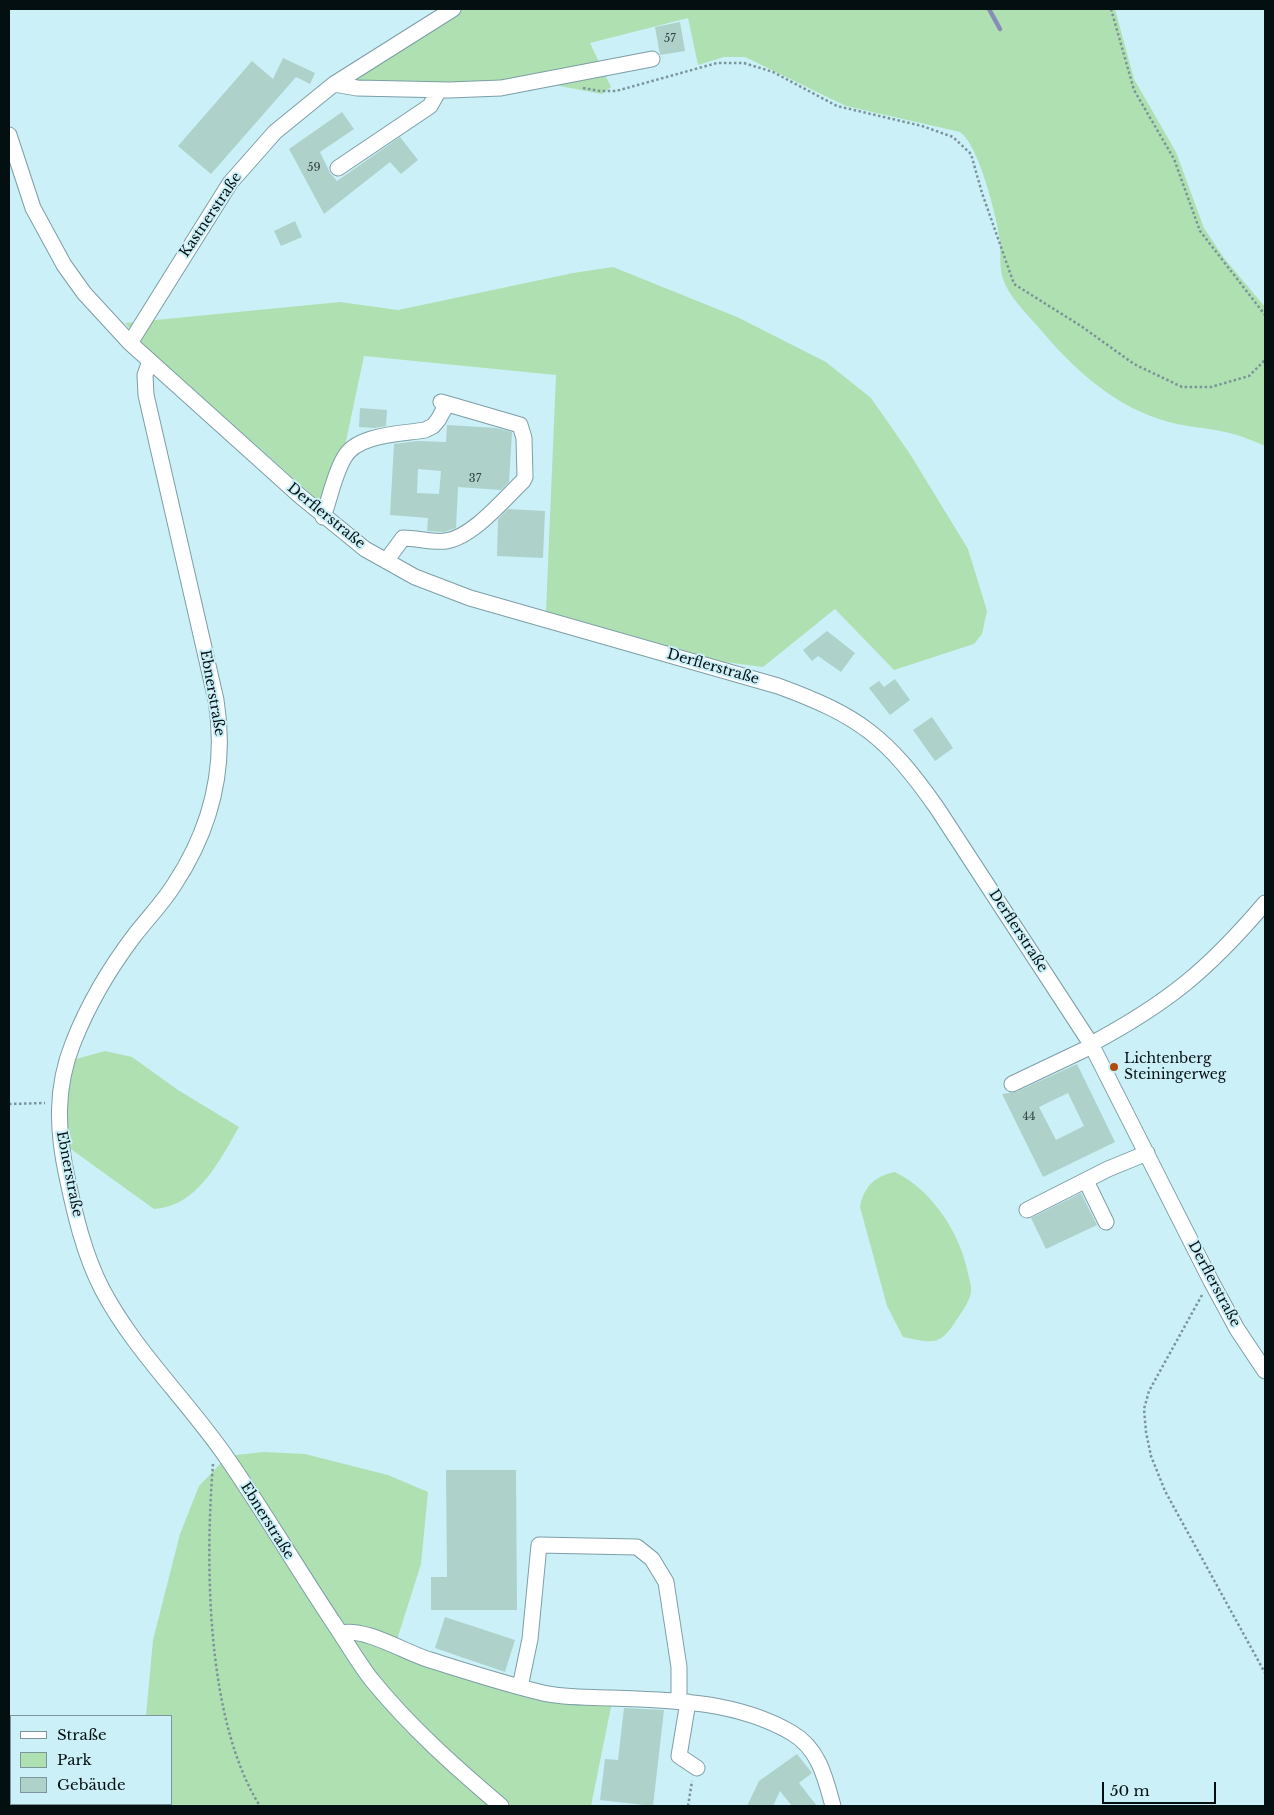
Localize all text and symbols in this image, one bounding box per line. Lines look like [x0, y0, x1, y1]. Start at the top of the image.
house number: 57 [664, 32, 676, 46]
house number: 59 [307, 161, 321, 175]
street label: Kastnerstraße [177, 170, 245, 260]
house number: 37 [469, 472, 481, 486]
street label: Derflerstraße [284, 480, 368, 552]
street label: Derflerstraße [665, 646, 761, 688]
street label: Ebnerstraße [196, 649, 228, 737]
street label: Derflerstraße [985, 887, 1051, 975]
place label: Lichtenberg Steiningerweg [1124, 1051, 1226, 1084]
marker: Lichtenberg Steiningerweg [1108, 1061, 1120, 1073]
house number: 44 [1023, 1110, 1035, 1124]
street label: Ebnerstraße [52, 1130, 86, 1218]
street label: Derflerstraße [1184, 1238, 1244, 1330]
street label: Ebnerstraße [237, 1480, 297, 1562]
legend [10, 1715, 172, 1805]
text: Straße [57, 1725, 107, 1744]
text: Park [57, 1750, 92, 1769]
scale bar [1104, 1772, 1218, 1804]
text: Gebäude [57, 1775, 126, 1794]
text: 50 m [1110, 1781, 1150, 1800]

